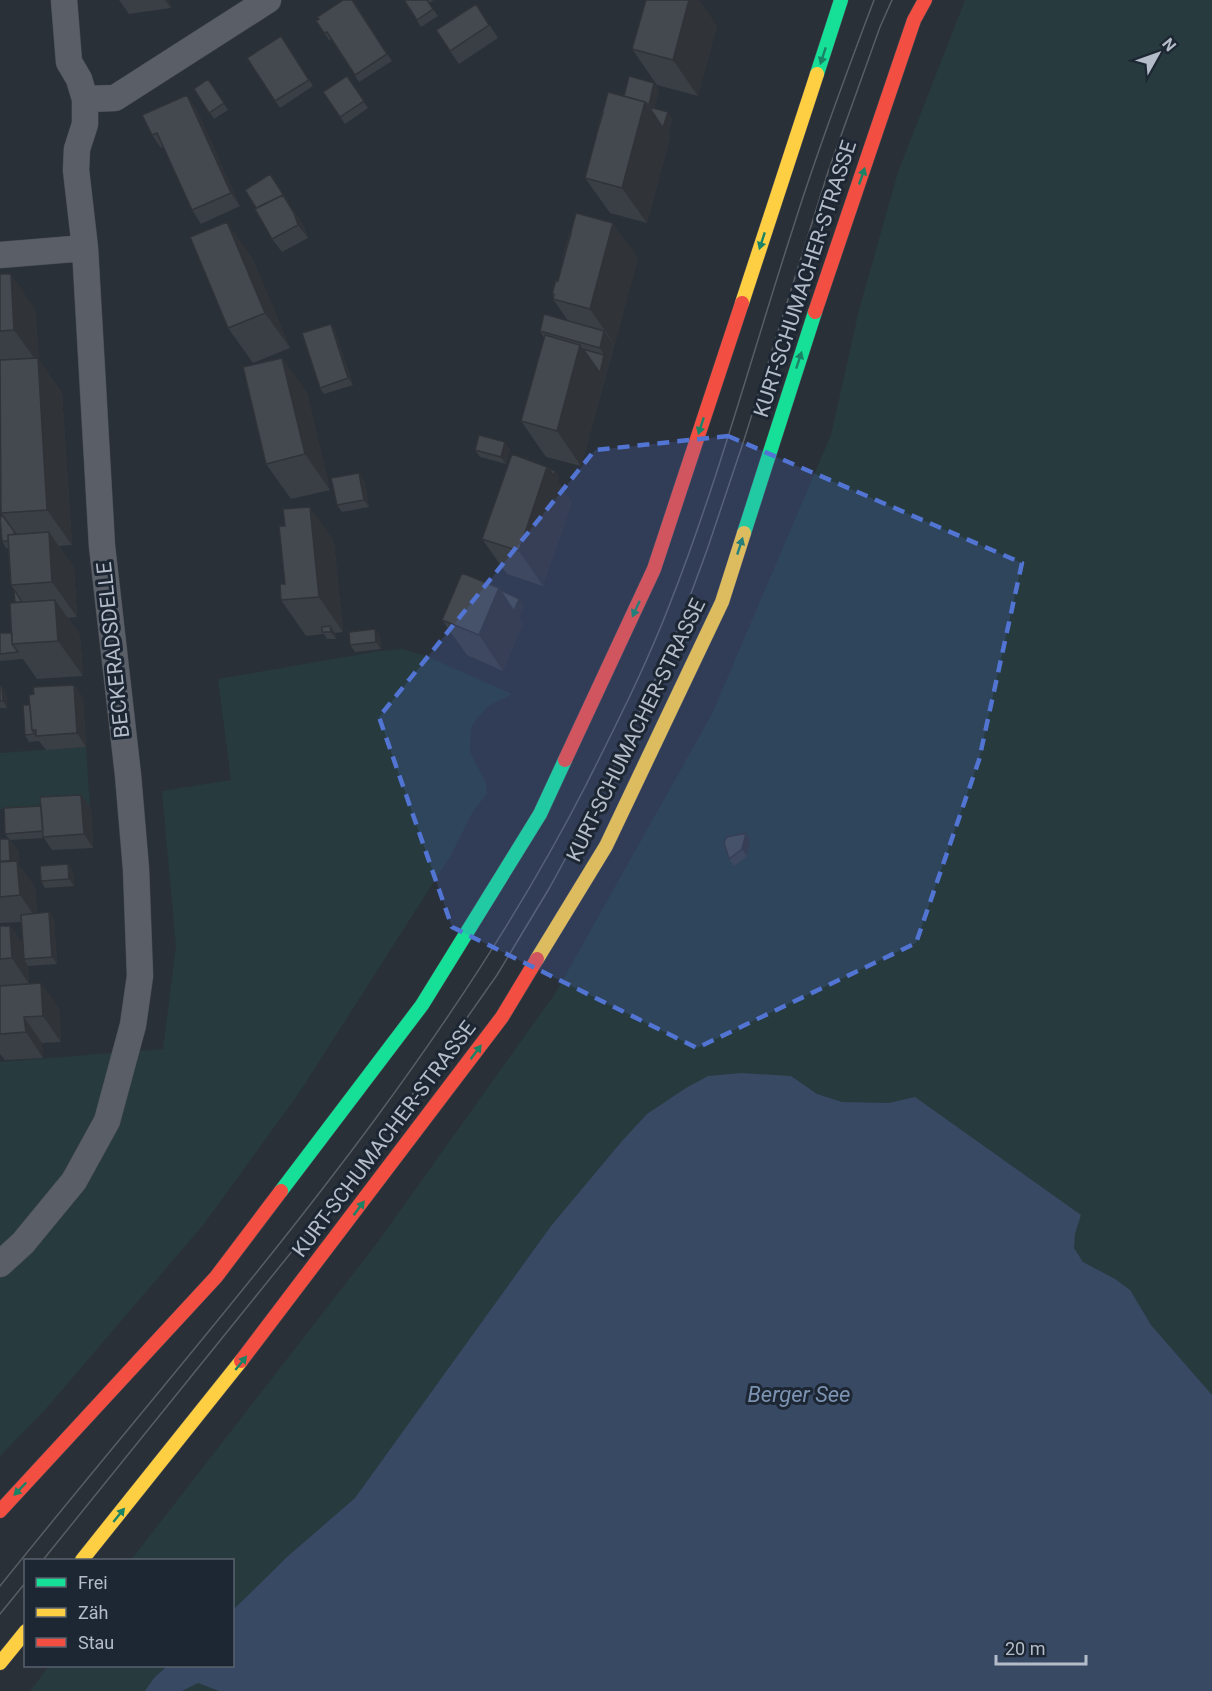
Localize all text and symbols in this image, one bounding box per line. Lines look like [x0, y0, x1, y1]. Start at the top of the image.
north arrow [1128, 24, 1188, 84]
text: N [1158, 34, 1180, 55]
one-way arrow [818, 47, 827, 65]
street label: KURT-SCHUMACHER-STRASSE [749, 138, 861, 420]
one-way arrow [857, 167, 867, 185]
one-way arrow [757, 232, 766, 250]
one-way arrow [795, 351, 804, 369]
one-way arrow [696, 417, 706, 435]
one-way arrow [735, 537, 745, 555]
street label: BECKERADSDELLE [92, 561, 134, 739]
street label: KURT-SCHUMACHER-STRASSE [562, 595, 710, 865]
one-way arrow [631, 601, 640, 618]
street label: KURT-SCHUMACHER-STRASSE [287, 1016, 481, 1262]
one-way arrow [470, 1044, 482, 1060]
one-way arrow [353, 1200, 365, 1216]
one-way arrow [234, 1355, 247, 1371]
water label: Berger See [748, 1382, 850, 1407]
one-way arrow [14, 1482, 28, 1496]
one-way arrow [112, 1507, 125, 1523]
legend [24, 1559, 234, 1667]
text: Frei [78, 1572, 108, 1593]
text: Zäh [78, 1602, 109, 1623]
scale bar [996, 1628, 1086, 1666]
text: Stau [78, 1632, 114, 1653]
text: 20 m [1005, 1638, 1045, 1659]

